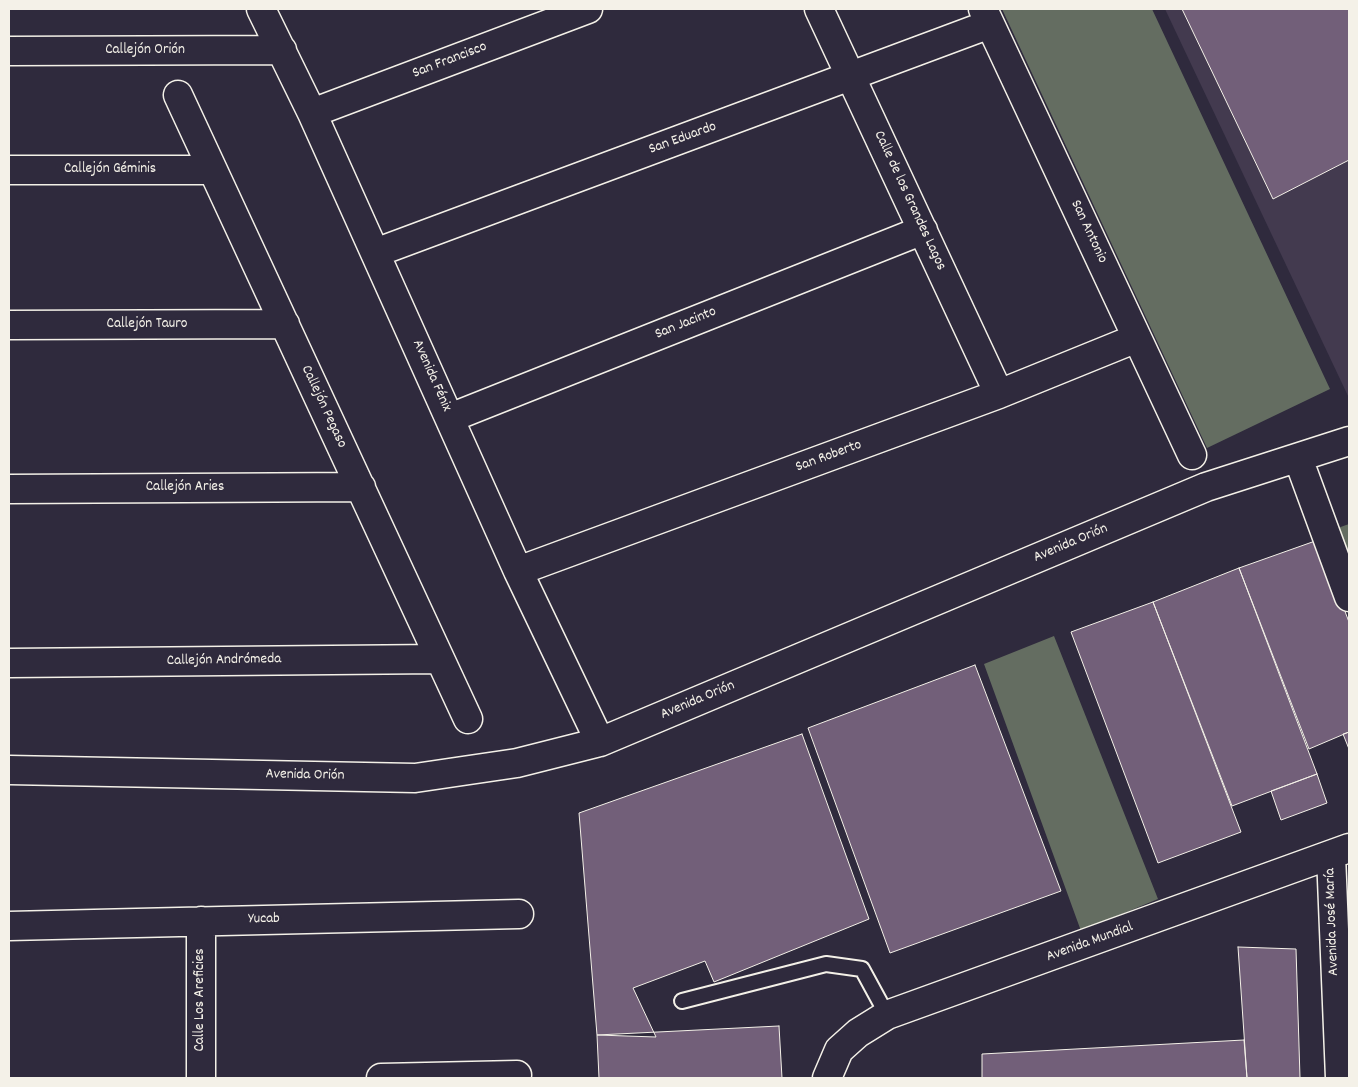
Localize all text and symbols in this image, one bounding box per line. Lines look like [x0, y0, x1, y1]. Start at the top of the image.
street label: San Francisco [410, 39, 490, 83]
street label: Callejón Orión [105, 42, 185, 60]
street label: San Eduardo [647, 118, 719, 160]
street label: Calle de los Grandes Lagos [869, 128, 949, 274]
street label: Callejón Géminis [64, 161, 156, 179]
street label: San Antonio [1066, 198, 1110, 266]
street label: San Jacinto [653, 304, 719, 344]
street label: Callejón Tauro [107, 316, 187, 334]
street label: Avenida Fénix [407, 337, 455, 415]
street label: Callejón Pegaso [296, 363, 350, 451]
street label: San Roberto [794, 437, 864, 477]
street label: Callejón Aries [146, 479, 224, 497]
street label: Avenida Orión [1031, 520, 1111, 568]
street label: Callejón Andrómeda [167, 651, 281, 671]
street label: Avenida Orión [658, 677, 738, 725]
street label: Avenida Orión [265, 766, 345, 786]
street label: Avenida José María [1322, 868, 1344, 976]
street label: Yucab [248, 911, 280, 929]
street label: Avenida Mundial [1044, 919, 1136, 967]
street label: Calle Los Areficies [192, 948, 210, 1052]

